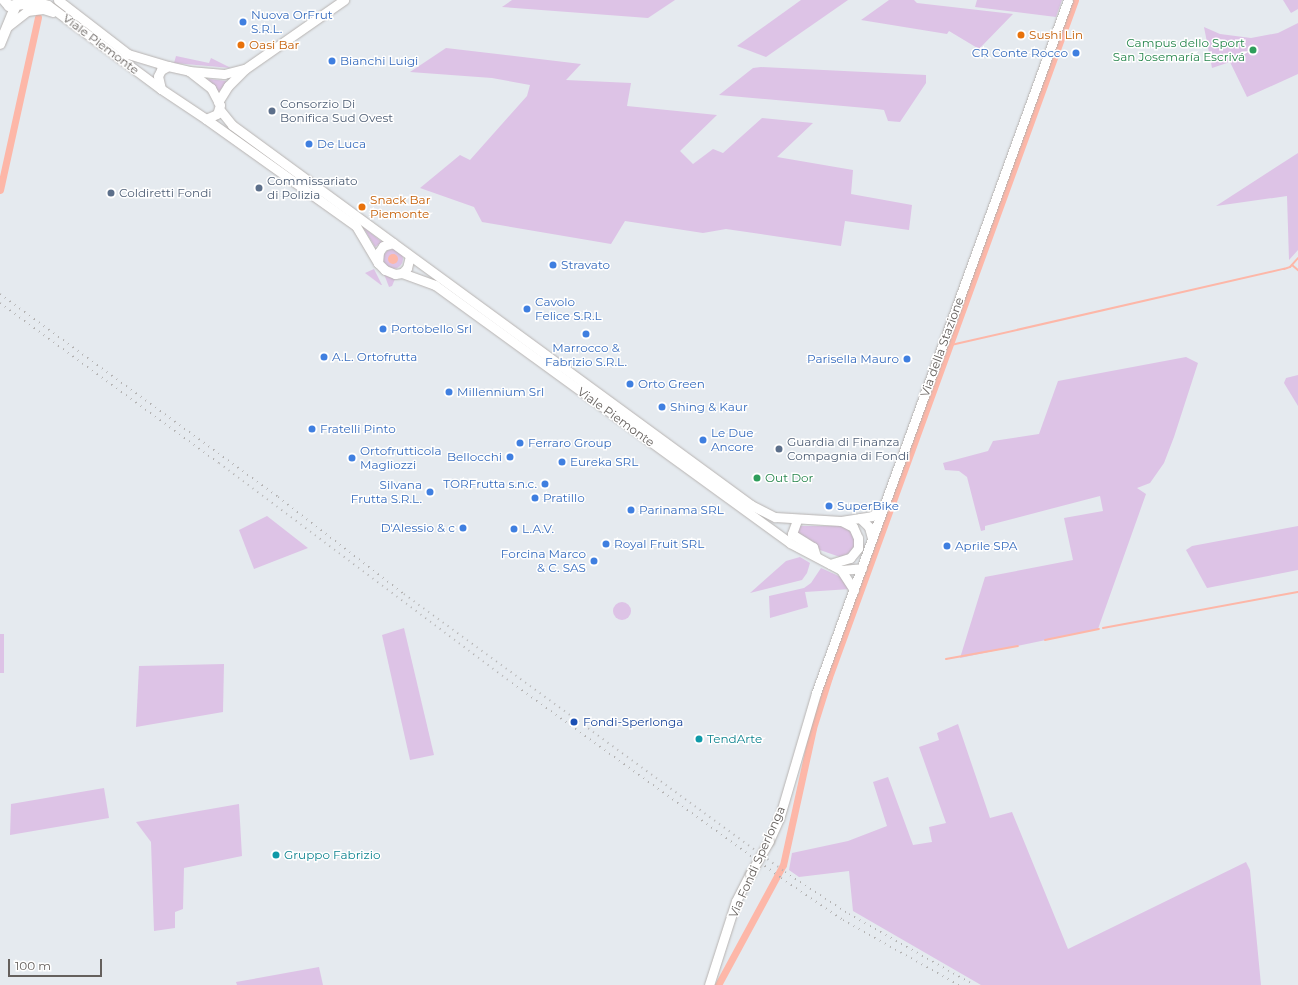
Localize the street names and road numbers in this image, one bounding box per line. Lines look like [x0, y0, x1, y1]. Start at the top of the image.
street label: Viale Piemonte [60, 11, 142, 77]
street label: Via della Stazione [917, 295, 967, 399]
street label: Viale Piemonte [575, 384, 657, 450]
street label: Via Fondi Sperlonga [726, 804, 788, 920]

